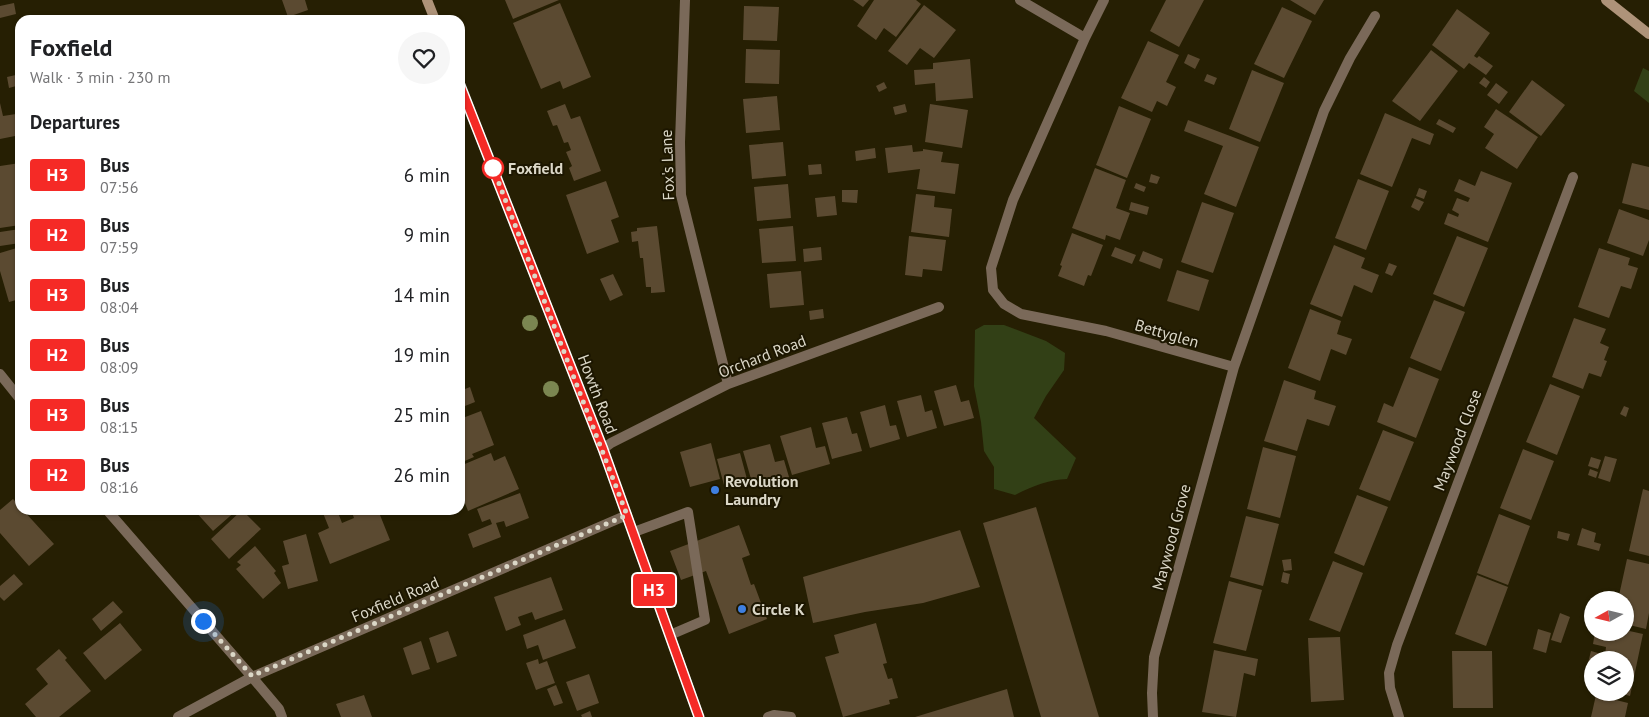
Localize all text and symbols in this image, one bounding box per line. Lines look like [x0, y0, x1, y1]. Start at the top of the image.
text: Foxfield [30, 32, 113, 63]
button: heart [398, 32, 450, 84]
text: Walk · 3 min · 230 m [30, 67, 170, 87]
text: Departures [30, 110, 120, 134]
street label: Fox's Lane [656, 129, 678, 201]
text: Bus [100, 153, 129, 177]
marker: Foxfield [482, 157, 504, 179]
place label: Foxfield [508, 158, 563, 178]
text: H3 [47, 163, 68, 186]
text: 6 min [404, 163, 450, 187]
text: 07:56 [100, 177, 138, 197]
text: Bus [100, 213, 129, 237]
text: H2 [47, 223, 68, 246]
text: 9 min [404, 223, 450, 247]
text: 07:59 [100, 237, 138, 257]
text: Bus [100, 273, 129, 297]
text: H3 [47, 283, 68, 306]
text: 14 min [393, 283, 450, 307]
text: 08:04 [100, 297, 138, 317]
street label: Bettyglen [1133, 314, 1201, 352]
street label: Orchard Road [715, 330, 809, 382]
text: Bus [100, 333, 129, 357]
text: H2 [47, 343, 68, 366]
text: 19 min [393, 343, 450, 367]
street label: Howth Road [574, 352, 622, 436]
text: 08:09 [100, 357, 138, 377]
street label: Maywood Close [1428, 386, 1486, 494]
text: Bus [100, 393, 129, 417]
text: H3 [47, 403, 68, 426]
text: 25 min [393, 403, 450, 427]
text: 08:15 [100, 417, 138, 437]
text: Bus [100, 453, 129, 477]
text: H2 [47, 463, 68, 486]
text: 26 min [393, 463, 450, 487]
place label: Revolution Laundry [725, 471, 798, 509]
text: 08:16 [100, 477, 138, 497]
street label: Maywood Grove [1147, 482, 1195, 592]
marker: Revolution Laundry [709, 484, 721, 496]
street label: Foxfield Road [348, 572, 442, 626]
line badge: H3 [632, 574, 676, 606]
text: H3 [643, 578, 665, 601]
north arrow [1584, 591, 1634, 641]
map controls [1584, 591, 1634, 701]
place label: Circle K [752, 599, 805, 619]
marker: Circle K [736, 603, 748, 615]
your location [191, 609, 216, 634]
button: layers [1584, 651, 1634, 701]

